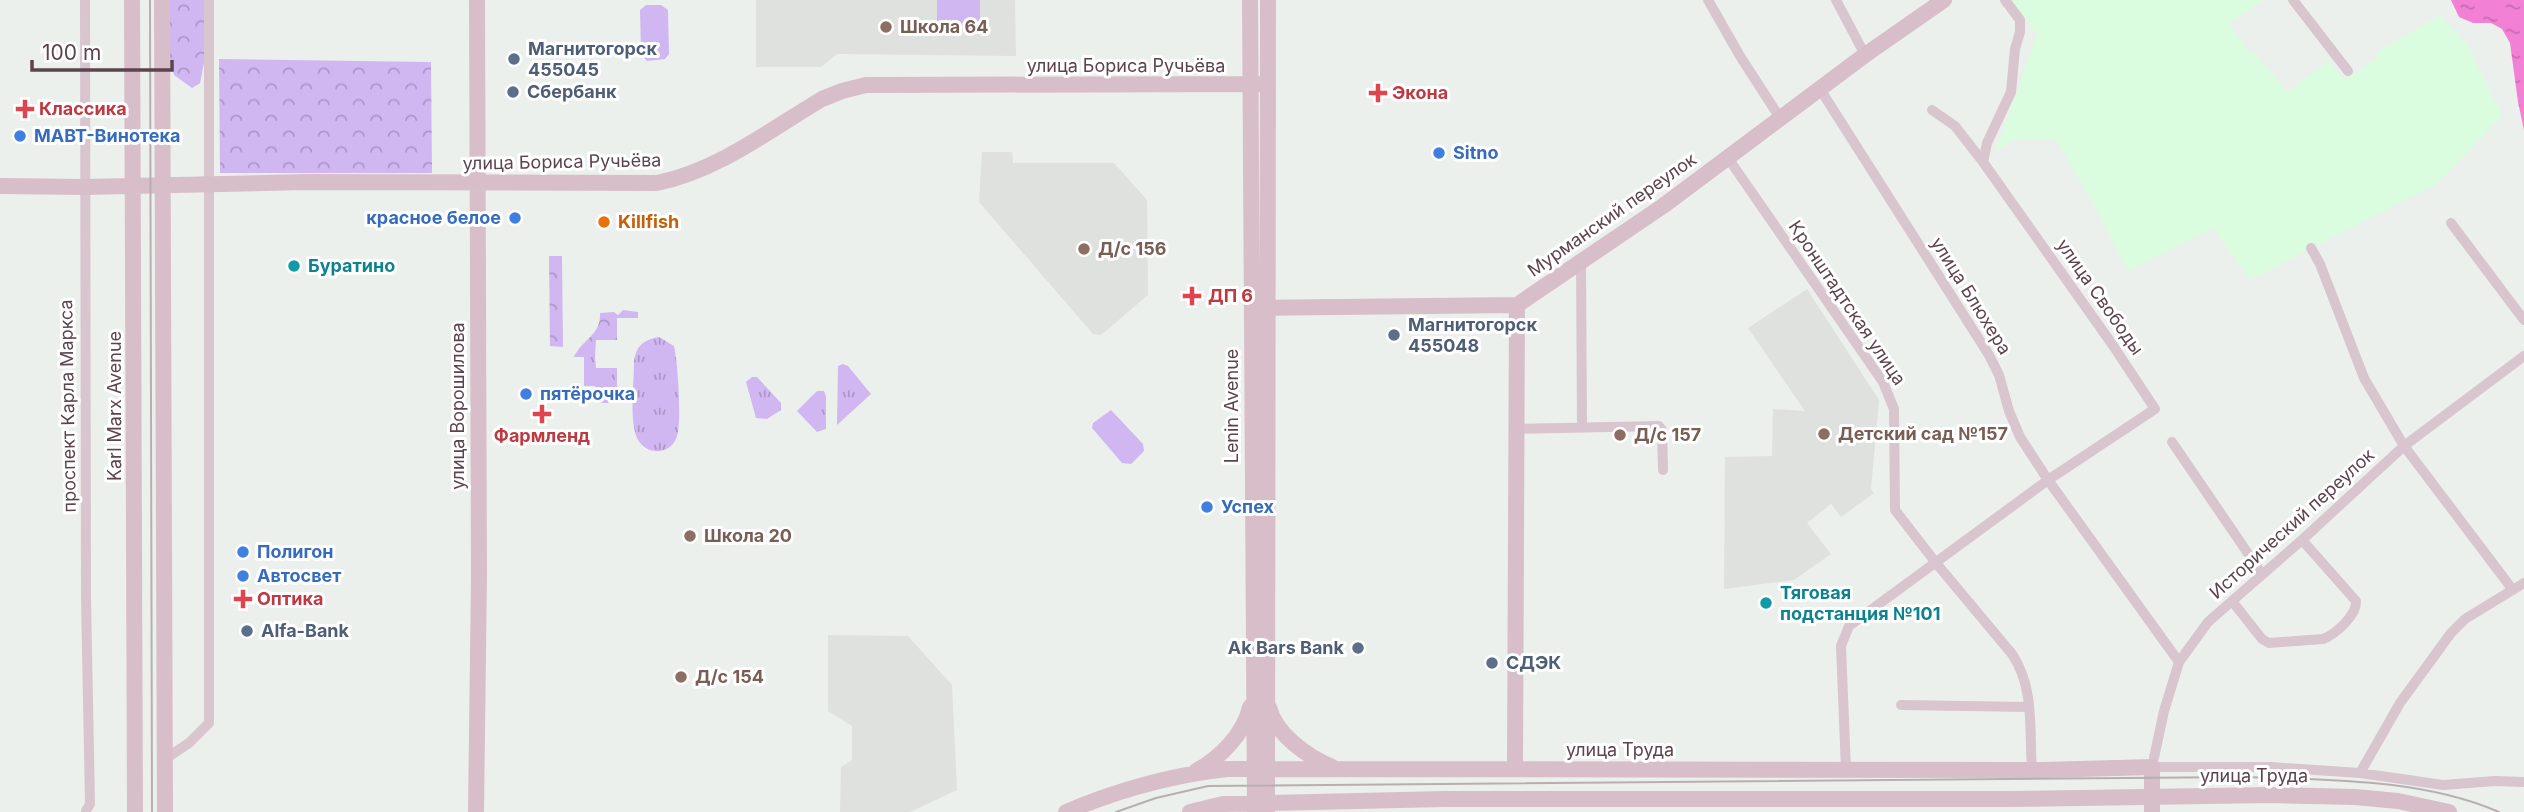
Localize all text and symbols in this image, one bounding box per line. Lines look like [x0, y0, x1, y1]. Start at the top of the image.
place label: Школа 64 [900, 16, 988, 37]
marker: Школа 64 [878, 19, 894, 35]
scale bar [32, 28, 172, 72]
place label: Магнитогорск 455045 [528, 38, 657, 80]
text: 100 m [42, 40, 101, 65]
marker: Магнитогорск 455045 [506, 51, 522, 67]
street label: улица Бориса Ручьёва [1027, 55, 1225, 76]
place label: Сбербанк [527, 81, 617, 102]
place label: Экона [1392, 82, 1448, 103]
marker: Сбербанк [505, 84, 521, 100]
marker: Экона [1370, 85, 1386, 101]
place label: Классика [39, 98, 127, 119]
marker: Классика [17, 101, 33, 117]
place label: МАВТ-Винотека [34, 125, 180, 146]
marker: МАВТ-Винотека [12, 128, 28, 144]
place label: Sitno [1453, 142, 1499, 163]
marker: Sitno [1431, 145, 1447, 161]
street label: Мурманский переулок [1523, 148, 1700, 281]
street label: улица Бориса Ручьёва [462, 149, 662, 174]
place label: красное белое [366, 207, 501, 228]
marker: красное белое [507, 210, 523, 226]
place label: Killfish [618, 211, 679, 232]
marker: Killfish [596, 214, 612, 230]
street label: Кронштадтская улица [1785, 217, 1910, 389]
street label: улица Блюхера [1927, 233, 2016, 358]
street label: улица Свободы [2053, 235, 2148, 359]
place label: Д/с 156 [1098, 238, 1166, 259]
marker: Д/с 156 [1076, 241, 1092, 257]
place label: Буратино [308, 255, 395, 276]
marker: Буратино [286, 258, 302, 274]
place label: ДП 6 [1208, 285, 1253, 306]
marker: ДП 6 [1182, 286, 1202, 306]
street label: проспект Карла Маркса [55, 299, 80, 513]
place label: Магнитогорск 455048 [1408, 314, 1537, 356]
street label: улица Ворошилова [447, 322, 468, 490]
marker: Магнитогорск 455048 [1386, 327, 1402, 343]
street label: Karl Marx Avenue [104, 331, 125, 481]
street label: Lenin Avenue [1221, 349, 1242, 463]
place label: пятёрочка [540, 383, 635, 404]
marker: пятёрочка [518, 386, 534, 402]
marker: Фармленд [534, 406, 550, 422]
place label: Детский сад №157 [1838, 423, 2008, 444]
place label: Д/с 157 [1634, 424, 1701, 445]
place label: Фармленд [494, 425, 590, 446]
marker: Детский сад №157 [1816, 426, 1832, 442]
marker: Д/с 157 [1612, 427, 1628, 443]
street label: Исторический переулок [2205, 444, 2378, 603]
place label: Успех [1221, 496, 1275, 517]
marker: Успех [1199, 499, 1215, 515]
place label: Школа 20 [704, 525, 792, 546]
marker: Школа 20 [682, 528, 698, 544]
place label: Полигон [257, 541, 334, 562]
marker: Полигон [235, 544, 251, 560]
place label: Автосвет [257, 565, 341, 586]
marker: Автосвет [235, 568, 251, 584]
place label: Тяговая подстанция №101 [1780, 582, 1940, 624]
place label: Оптика [257, 588, 323, 609]
marker: Оптика [235, 591, 251, 607]
marker: Тяговая подстанция №101 [1758, 595, 1774, 611]
place label: Alfa-Bank [261, 620, 350, 641]
marker: Alfa-Bank [239, 623, 255, 639]
place label: Ak Bars Bank [1228, 637, 1345, 658]
marker: Ak Bars Bank [1350, 640, 1366, 656]
place label: СДЭК [1506, 652, 1561, 673]
marker: СДЭК [1484, 655, 1500, 671]
place label: Д/с 154 [695, 666, 764, 687]
marker: Д/с 154 [673, 669, 689, 685]
street label: улица Труда [1566, 739, 1674, 760]
street label: улица Труда [2200, 765, 2308, 786]

